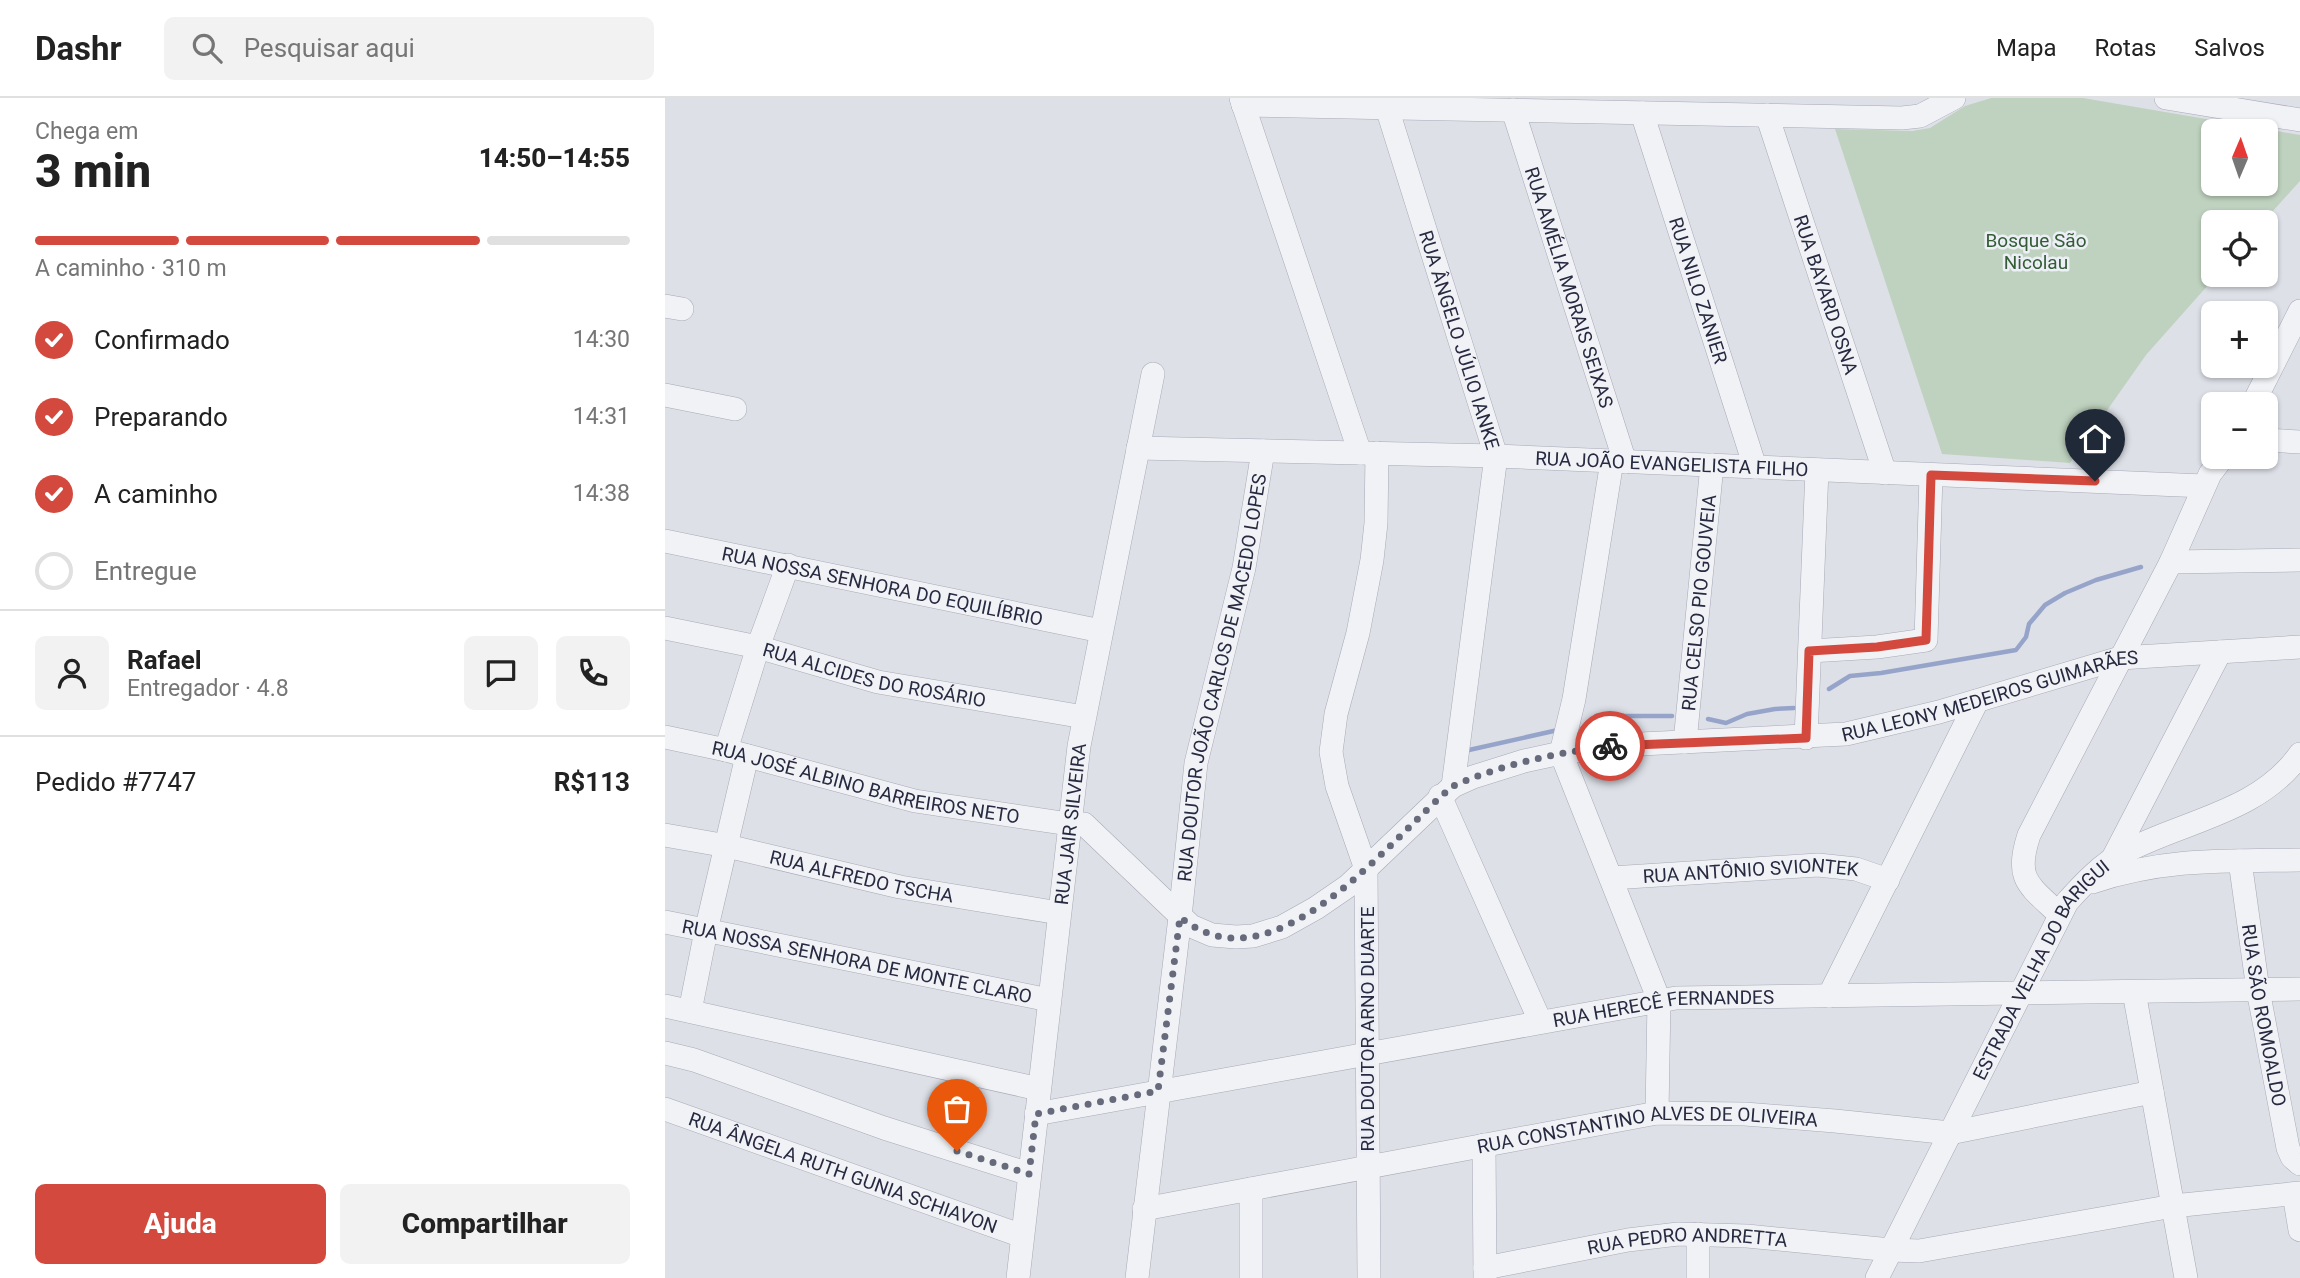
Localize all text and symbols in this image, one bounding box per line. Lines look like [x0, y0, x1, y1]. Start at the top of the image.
search box [164, 17, 654, 80]
text: Dashr [35, 29, 122, 68]
icon: search [188, 29, 226, 67]
text: Pesquisar aqui [244, 33, 415, 63]
text: Mapa [1996, 34, 2057, 62]
text: Rotas [2095, 34, 2156, 62]
text: Salvos [2194, 34, 2265, 62]
text: Chega em [35, 118, 138, 145]
north arrow [2201, 119, 2279, 196]
map controls [2201, 119, 2278, 469]
text: 14:50–14:55 [479, 143, 630, 173]
text: 3 min [35, 144, 151, 198]
street label: RUA AMÉLIA MORAIS SEIXAS [1520, 164, 1618, 411]
button: locate [2201, 210, 2278, 287]
street label: RUA BAYARD OSNA [1789, 212, 1863, 378]
street label: RUA NILO ZANIER [1664, 214, 1733, 367]
street label: RUA ÂNGELO JÚLIO IANKE [1415, 228, 1505, 452]
park label: Bosque São Nicolau [1986, 229, 2087, 274]
text: A caminho · 310 m [35, 255, 227, 282]
button: + [2201, 301, 2278, 378]
icon: check [35, 321, 73, 359]
text: Confirmado [94, 325, 230, 355]
text: 14:30 [573, 326, 630, 353]
button: − [2201, 392, 2278, 469]
icon: check [35, 398, 73, 436]
text: Preparando [94, 402, 228, 432]
text: 14:31 [573, 403, 630, 430]
pin [2065, 409, 2125, 481]
icon: home [2076, 420, 2114, 458]
street label: RUA JOÃO EVANGELISTA FILHO [1535, 446, 1809, 481]
street label: RUA DOUTOR JOÃO CARLOS DE MACEDO LOPES [1172, 472, 1271, 883]
icon: check [35, 475, 73, 513]
text: A caminho [94, 479, 218, 509]
text: 14:38 [573, 480, 630, 507]
street label: RUA CELSO PIO GOUVEIA [1677, 493, 1721, 712]
street label: RUA NOSSA SENHORA DO EQUILÍBRIO [720, 542, 1045, 630]
text: Entregue [94, 556, 197, 586]
button: person [35, 636, 109, 710]
button: chat [464, 636, 538, 710]
button: phone [556, 636, 630, 710]
street label: RUA ALCIDES DO ROSÁRIO [760, 638, 988, 712]
text: Rafael [127, 645, 202, 675]
street label: RUA LEONY MEDEIROS GUIMARÃES [1839, 645, 2139, 746]
text: Entregador · 4.8 [127, 675, 289, 702]
courier [1575, 711, 1645, 781]
icon: bike [1591, 727, 1629, 765]
street label: RUA JOSÉ ALBINO BARREIROS NETO [710, 736, 1021, 828]
street label: RUA JAIR SILVEIRA [1049, 741, 1091, 906]
text: Pedido #7747 [35, 767, 196, 797]
text: R$113 [554, 767, 630, 797]
street label: RUA ALFREDO TSCHA [767, 845, 956, 907]
street label: RUA ANTÔNIO SVIONTEK [1642, 853, 1860, 887]
street label: ESTRADA VELHA DO BARIGUI [1968, 855, 2114, 1084]
street label: RUA DOUTOR ARNO DUARTE [1356, 906, 1379, 1151]
street label: RUA NOSSA SENHORA DE MONTE CLARO [680, 914, 1034, 1008]
street label: RUA SÃO ROMOALDO [2237, 922, 2291, 1108]
street label: RUA HERECÊ FERNANDES [1551, 985, 1774, 1032]
pin [927, 1079, 987, 1151]
icon: bag [938, 1090, 976, 1128]
street label: RUA CONSTANTINO ALVES DE OLIVEIRA [1475, 1101, 1819, 1158]
street label: RUA ÂNGELA RUTH GUNIA SCHIAVON [686, 1107, 1001, 1238]
button: Ajuda [35, 1184, 326, 1264]
button: Compartilhar [340, 1184, 630, 1264]
street label: RUA PEDRO ANDRETTA [1585, 1222, 1789, 1259]

